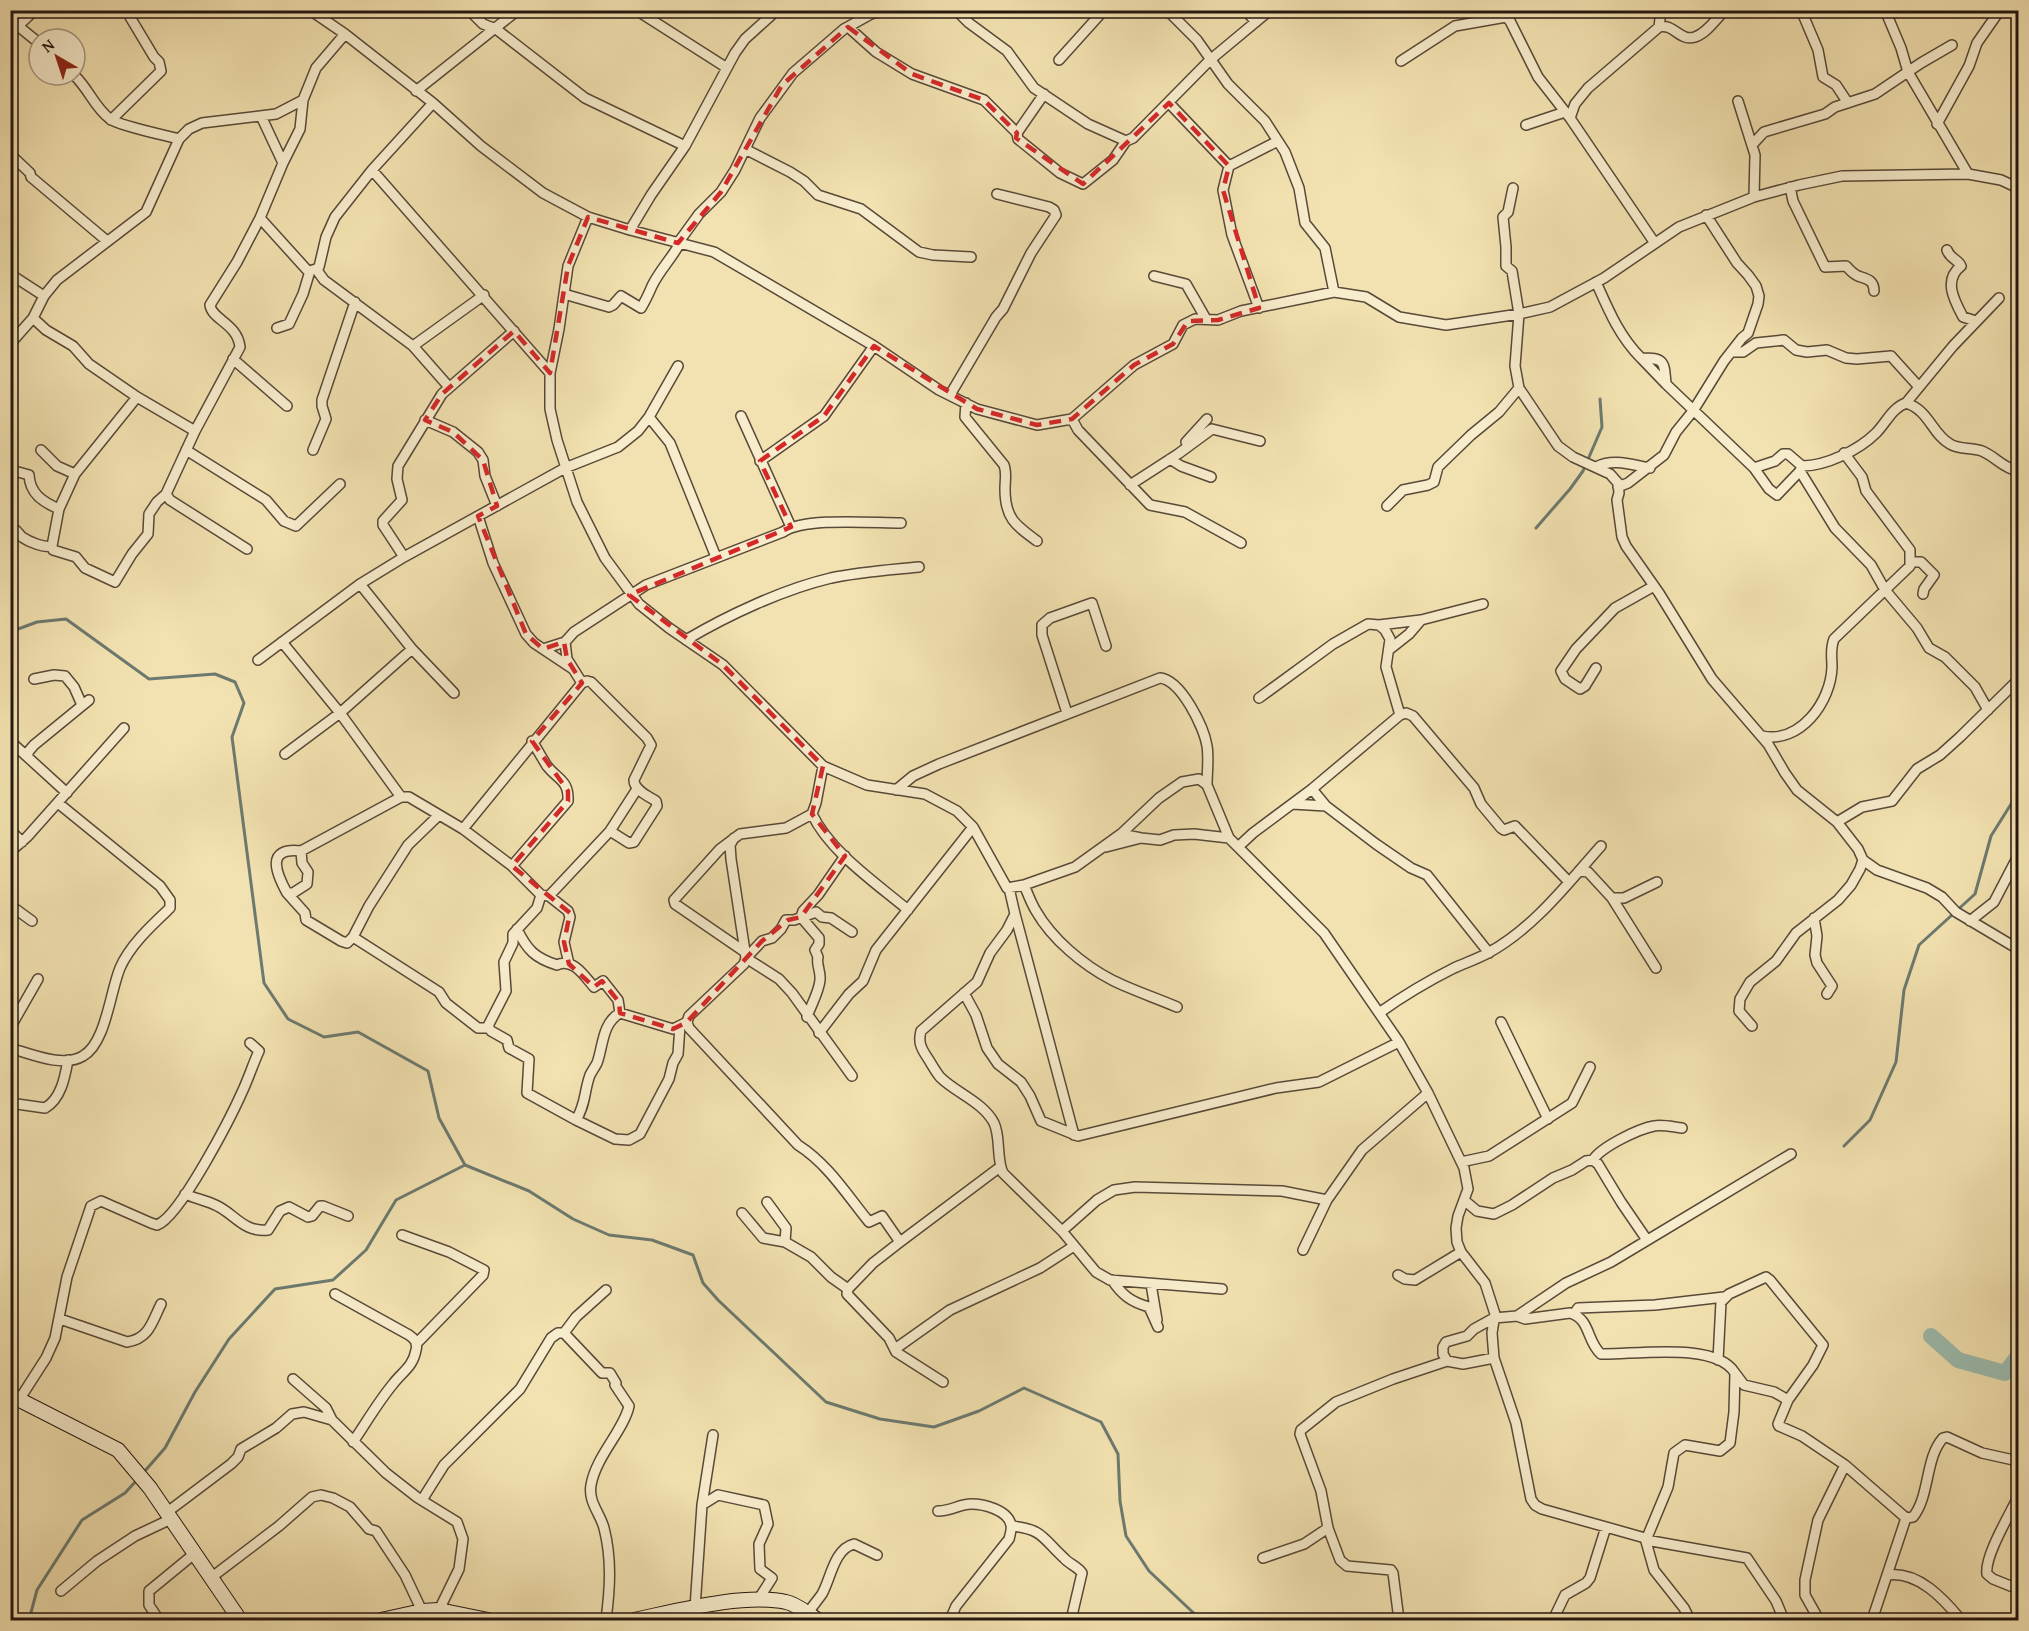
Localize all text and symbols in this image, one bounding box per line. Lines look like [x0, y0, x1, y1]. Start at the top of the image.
north arrow [27, 27, 87, 87]
text: N [36, 32, 60, 58]

